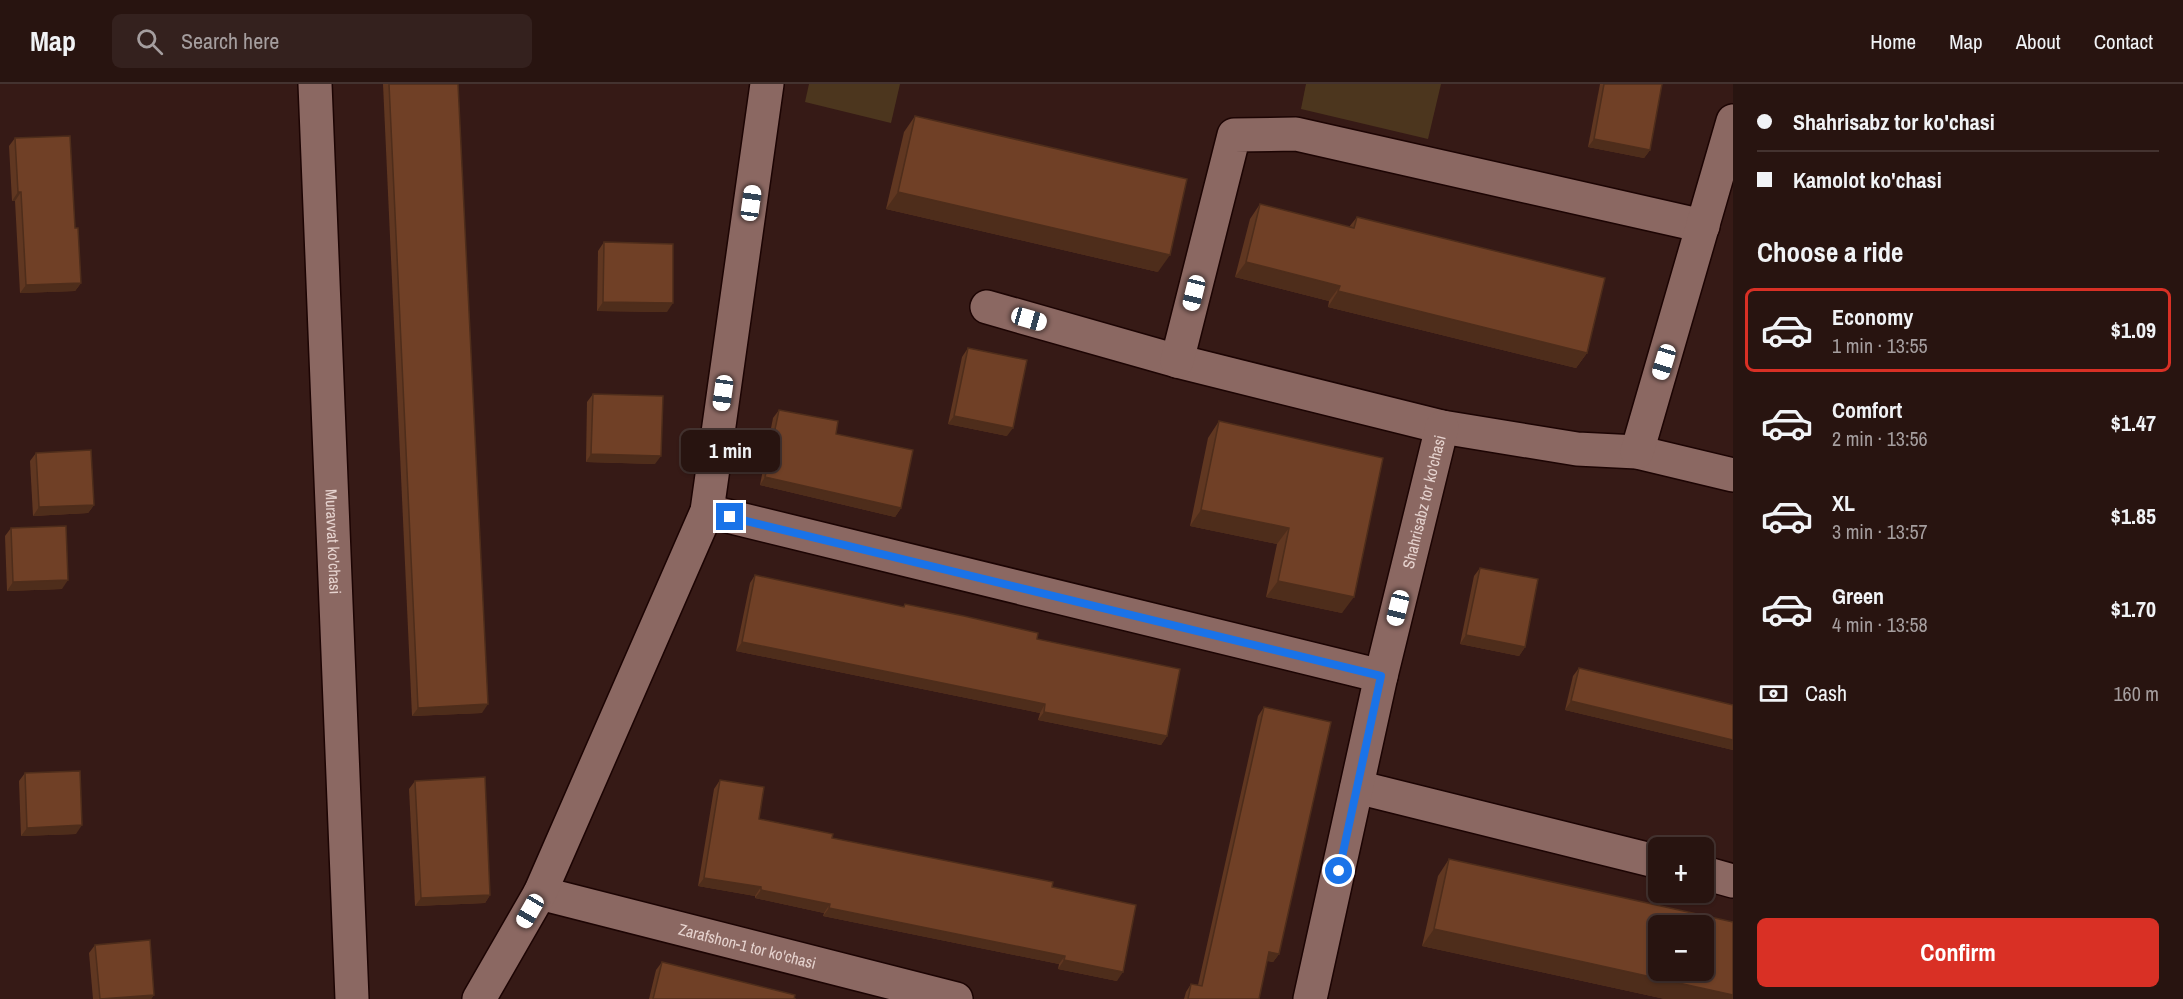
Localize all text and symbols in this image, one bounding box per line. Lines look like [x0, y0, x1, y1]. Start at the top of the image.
search box [112, 14, 532, 68]
text: Map [30, 22, 76, 60]
icon: search [133, 25, 166, 58]
text: Search here [181, 26, 279, 56]
text: Home [1870, 27, 1916, 56]
text: Map [1949, 27, 1983, 56]
text: About [2016, 27, 2061, 56]
text: Contact [2094, 27, 2153, 56]
text: Shahrisabz tor ko'chasi [1793, 107, 1995, 137]
text: Kamolot ko'chasi [1793, 165, 1942, 195]
car [740, 184, 762, 222]
text: Choose a ride [1757, 234, 1903, 270]
car [1181, 273, 1207, 313]
text: Economy [1832, 302, 1913, 332]
icon: car [1760, 303, 1814, 357]
car [1009, 305, 1049, 333]
text: $1.09 [2111, 315, 2156, 345]
text: 1 min · 13:55 [1832, 332, 1928, 359]
car [1650, 342, 1678, 382]
car [712, 374, 734, 412]
text: Comfort [1832, 395, 1902, 425]
icon: car [1760, 396, 1814, 450]
text: $1.47 [2111, 408, 2156, 438]
text: 2 min · 13:56 [1832, 425, 1928, 452]
callout: 1 min [680, 430, 780, 472]
street label: Shahrisabz tor ko'chasi [1397, 433, 1451, 571]
text: 1 min [709, 437, 752, 464]
text: XL [1832, 488, 1855, 518]
street label: Muravvat ko'chasi [320, 489, 347, 595]
icon: car [1760, 489, 1814, 543]
text: $1.85 [2111, 501, 2156, 531]
route end [716, 503, 743, 530]
text: 3 min · 13:57 [1832, 518, 1928, 545]
text: Green [1832, 581, 1884, 611]
icon: car [1760, 582, 1814, 636]
car [1385, 588, 1411, 628]
text: $1.70 [2111, 594, 2156, 624]
text: 4 min · 13:58 [1832, 611, 1928, 638]
icon: cash [1757, 677, 1790, 710]
text: Cash [1805, 678, 1847, 708]
text: 160 m [2113, 680, 2159, 707]
map controls [1648, 837, 1714, 981]
button: + [1648, 837, 1714, 903]
route start [1325, 857, 1352, 884]
car [513, 891, 547, 931]
button: − [1648, 915, 1714, 981]
street label: Zarafshon-1 tor ko'chasi [676, 918, 818, 974]
button: Confirm [1757, 918, 2159, 987]

